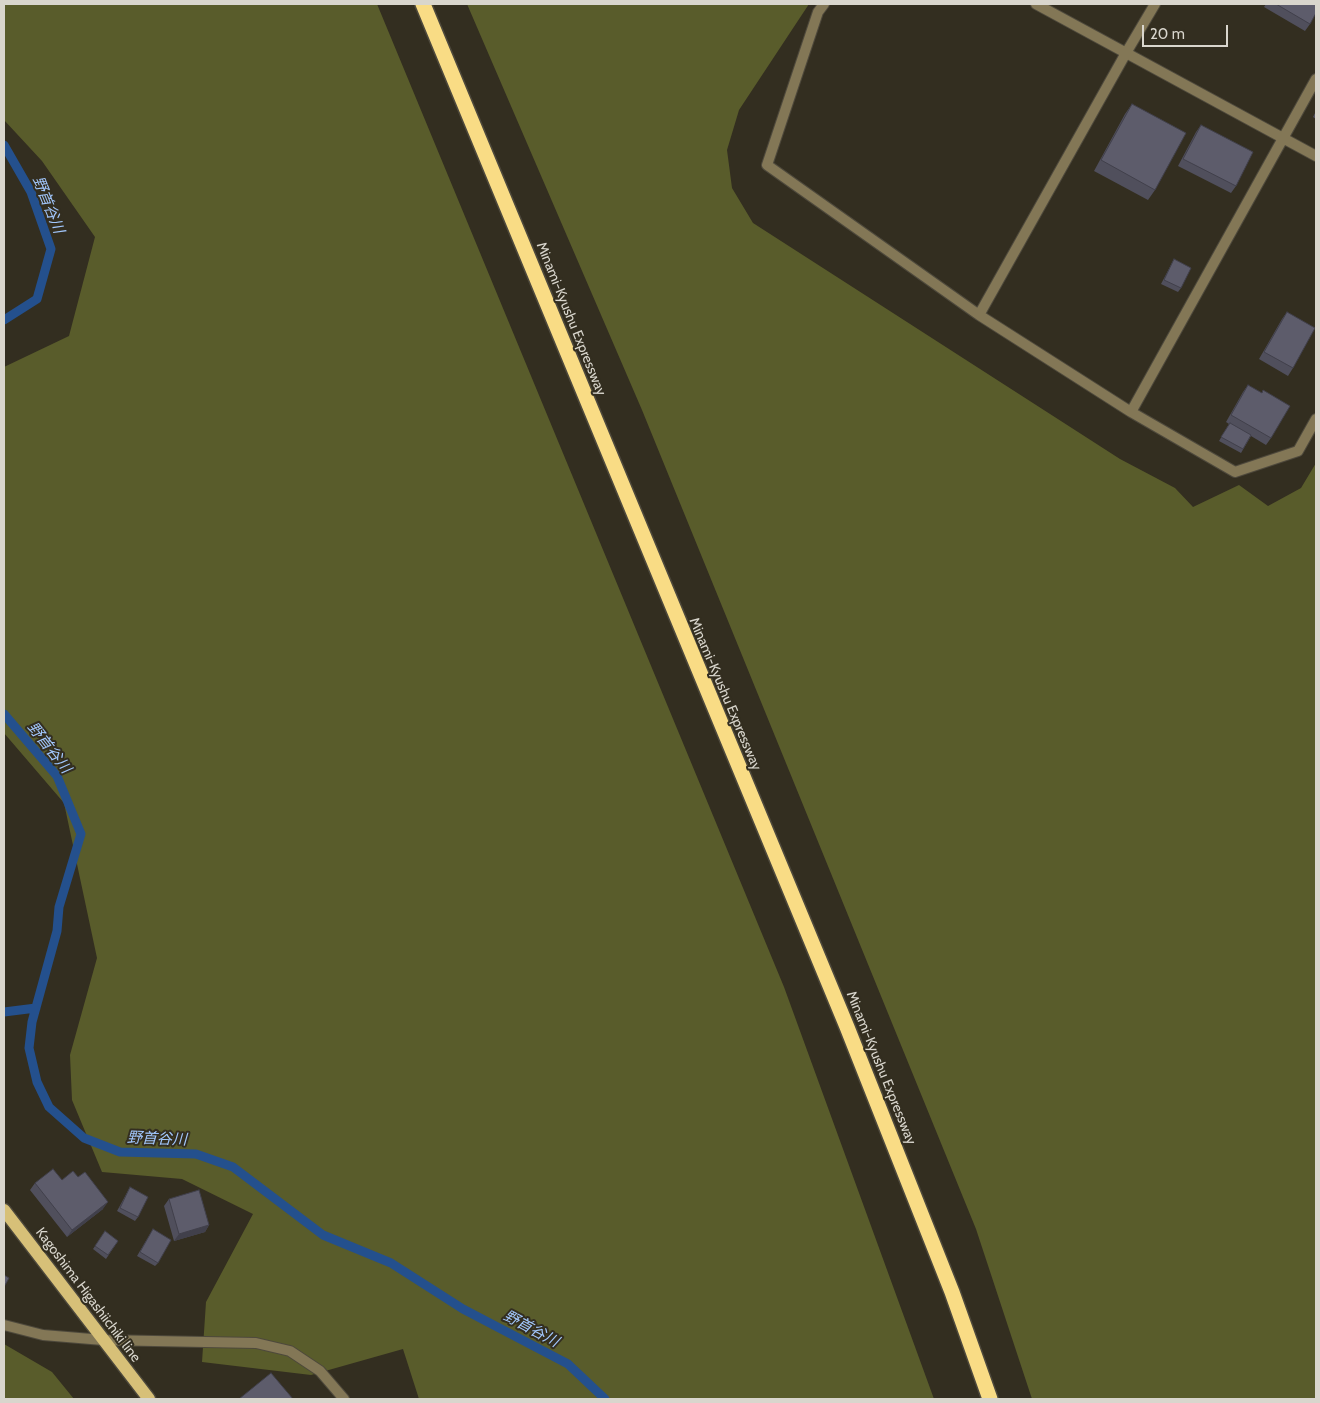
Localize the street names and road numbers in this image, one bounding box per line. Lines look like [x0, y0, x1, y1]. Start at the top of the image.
street label: Minami-Kyushu Expressway [532, 240, 610, 398]
street label: Minami-Kyushu Expressway [685, 615, 765, 773]
street label: Minami-Kyushu Expressway [842, 989, 920, 1147]
street label: Kagoshima Higashiichiki line [32, 1224, 144, 1366]

